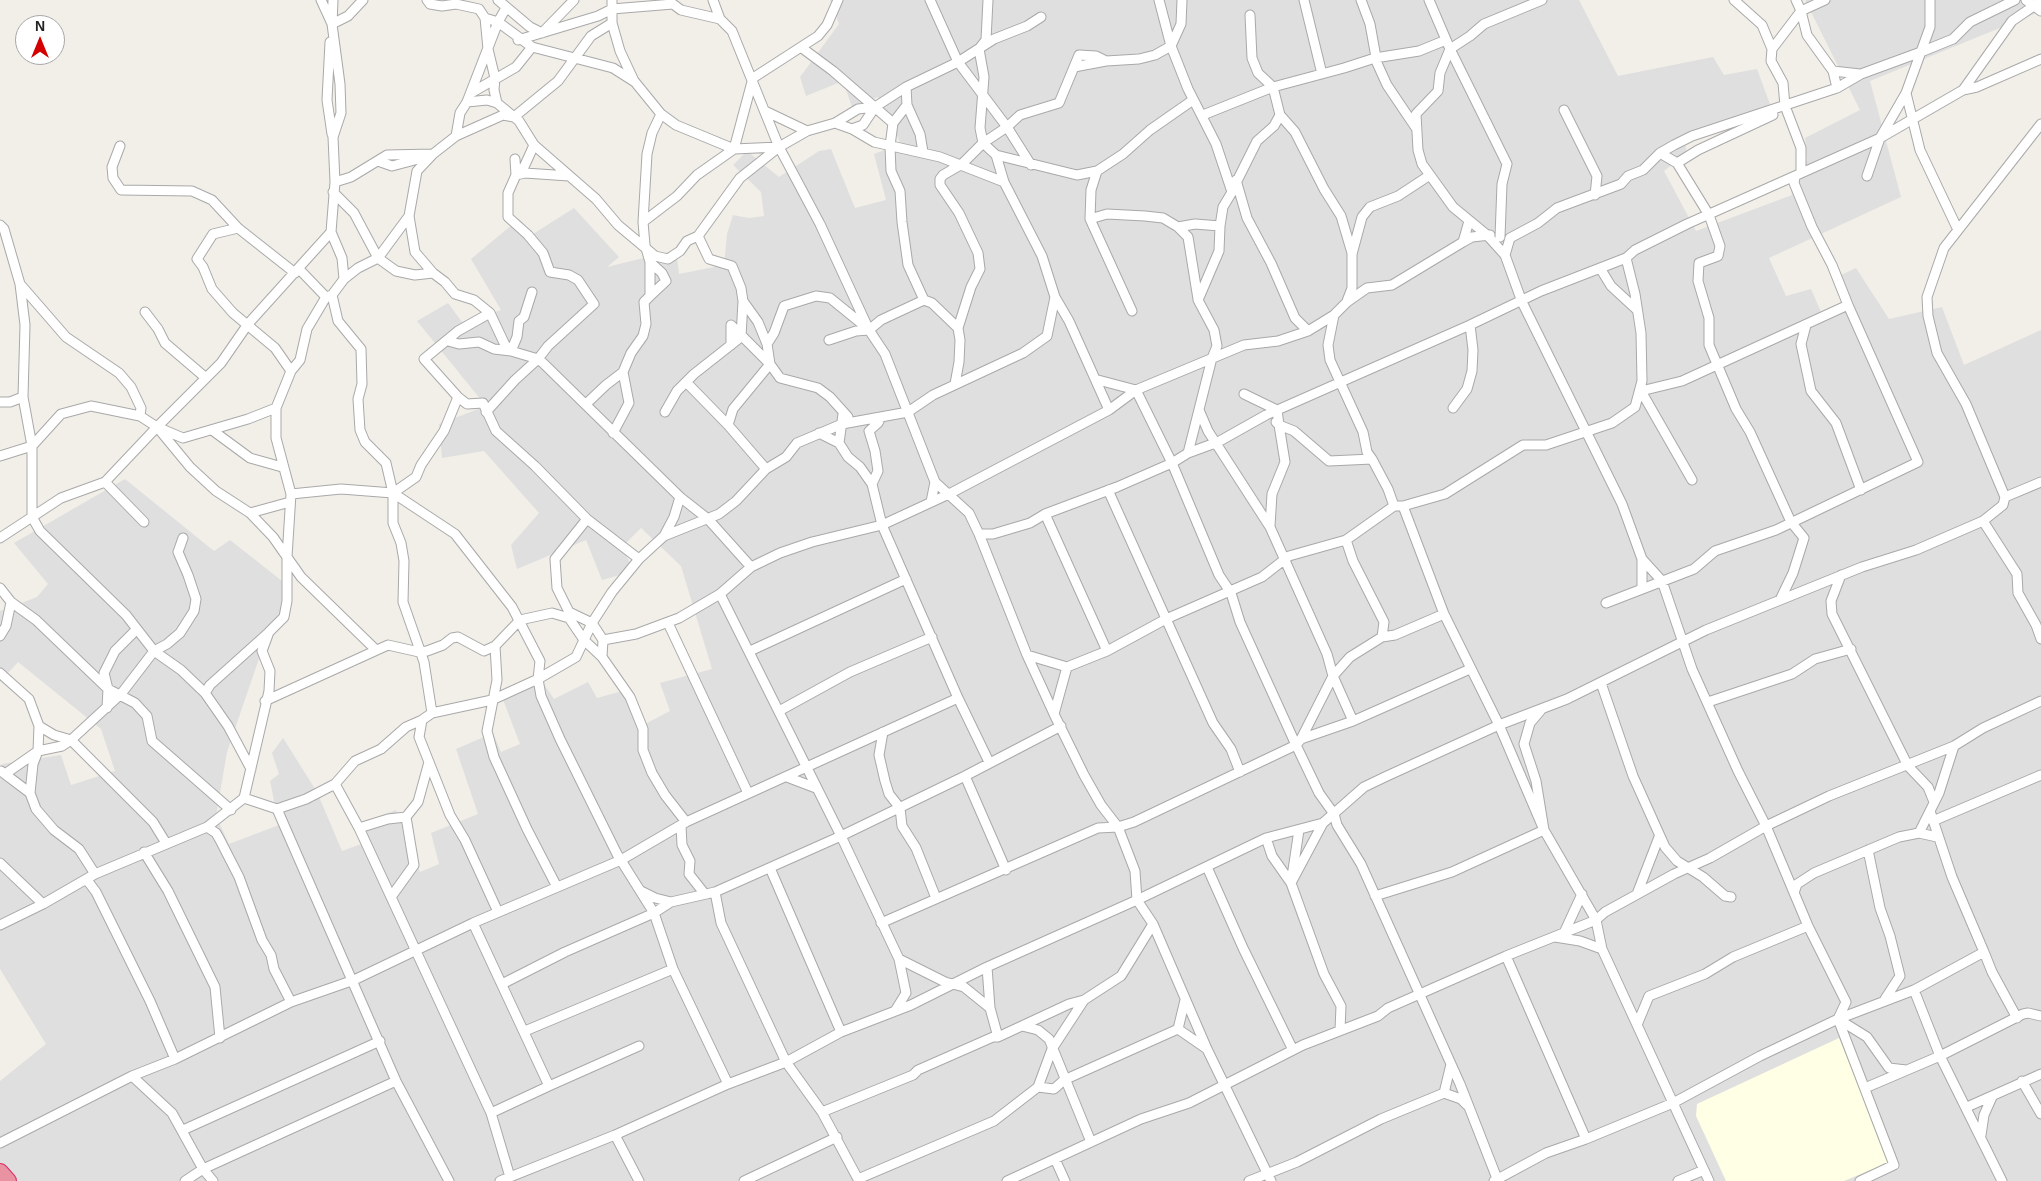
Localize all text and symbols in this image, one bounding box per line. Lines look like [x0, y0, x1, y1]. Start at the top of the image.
north arrow [15, 15, 65, 65]
text: N [35, 18, 45, 34]

